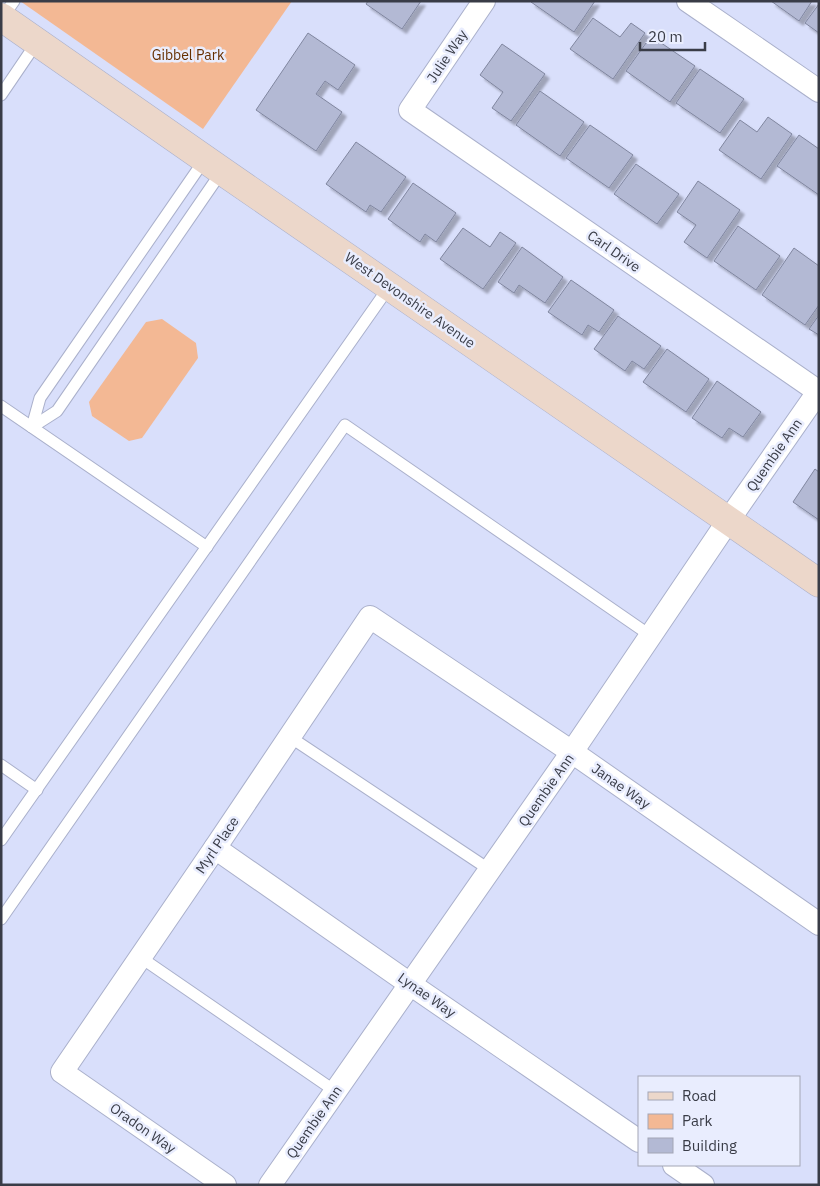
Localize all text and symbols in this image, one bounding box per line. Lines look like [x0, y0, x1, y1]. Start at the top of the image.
scale bar [640, 20, 705, 52]
street label: Julie Way [423, 26, 471, 86]
text: 20 m [648, 27, 683, 46]
park label: Gibbel Park [152, 46, 225, 64]
street label: Carl Drive [584, 226, 644, 276]
street label: West Devonshire Avenue [341, 248, 479, 352]
street label: Quembie Ann [742, 415, 806, 495]
street label: Quembie Ann [514, 750, 578, 830]
street label: Janae Way [588, 759, 654, 813]
street label: Myrl Place [191, 813, 243, 877]
street label: Lynae Way [395, 969, 459, 1021]
legend [638, 1076, 800, 1166]
street label: Quembie Ann [282, 1082, 346, 1162]
text: Road [682, 1086, 717, 1105]
street label: Oradon Way [107, 1099, 179, 1157]
text: Park [682, 1111, 712, 1130]
text: Building [682, 1136, 737, 1155]

